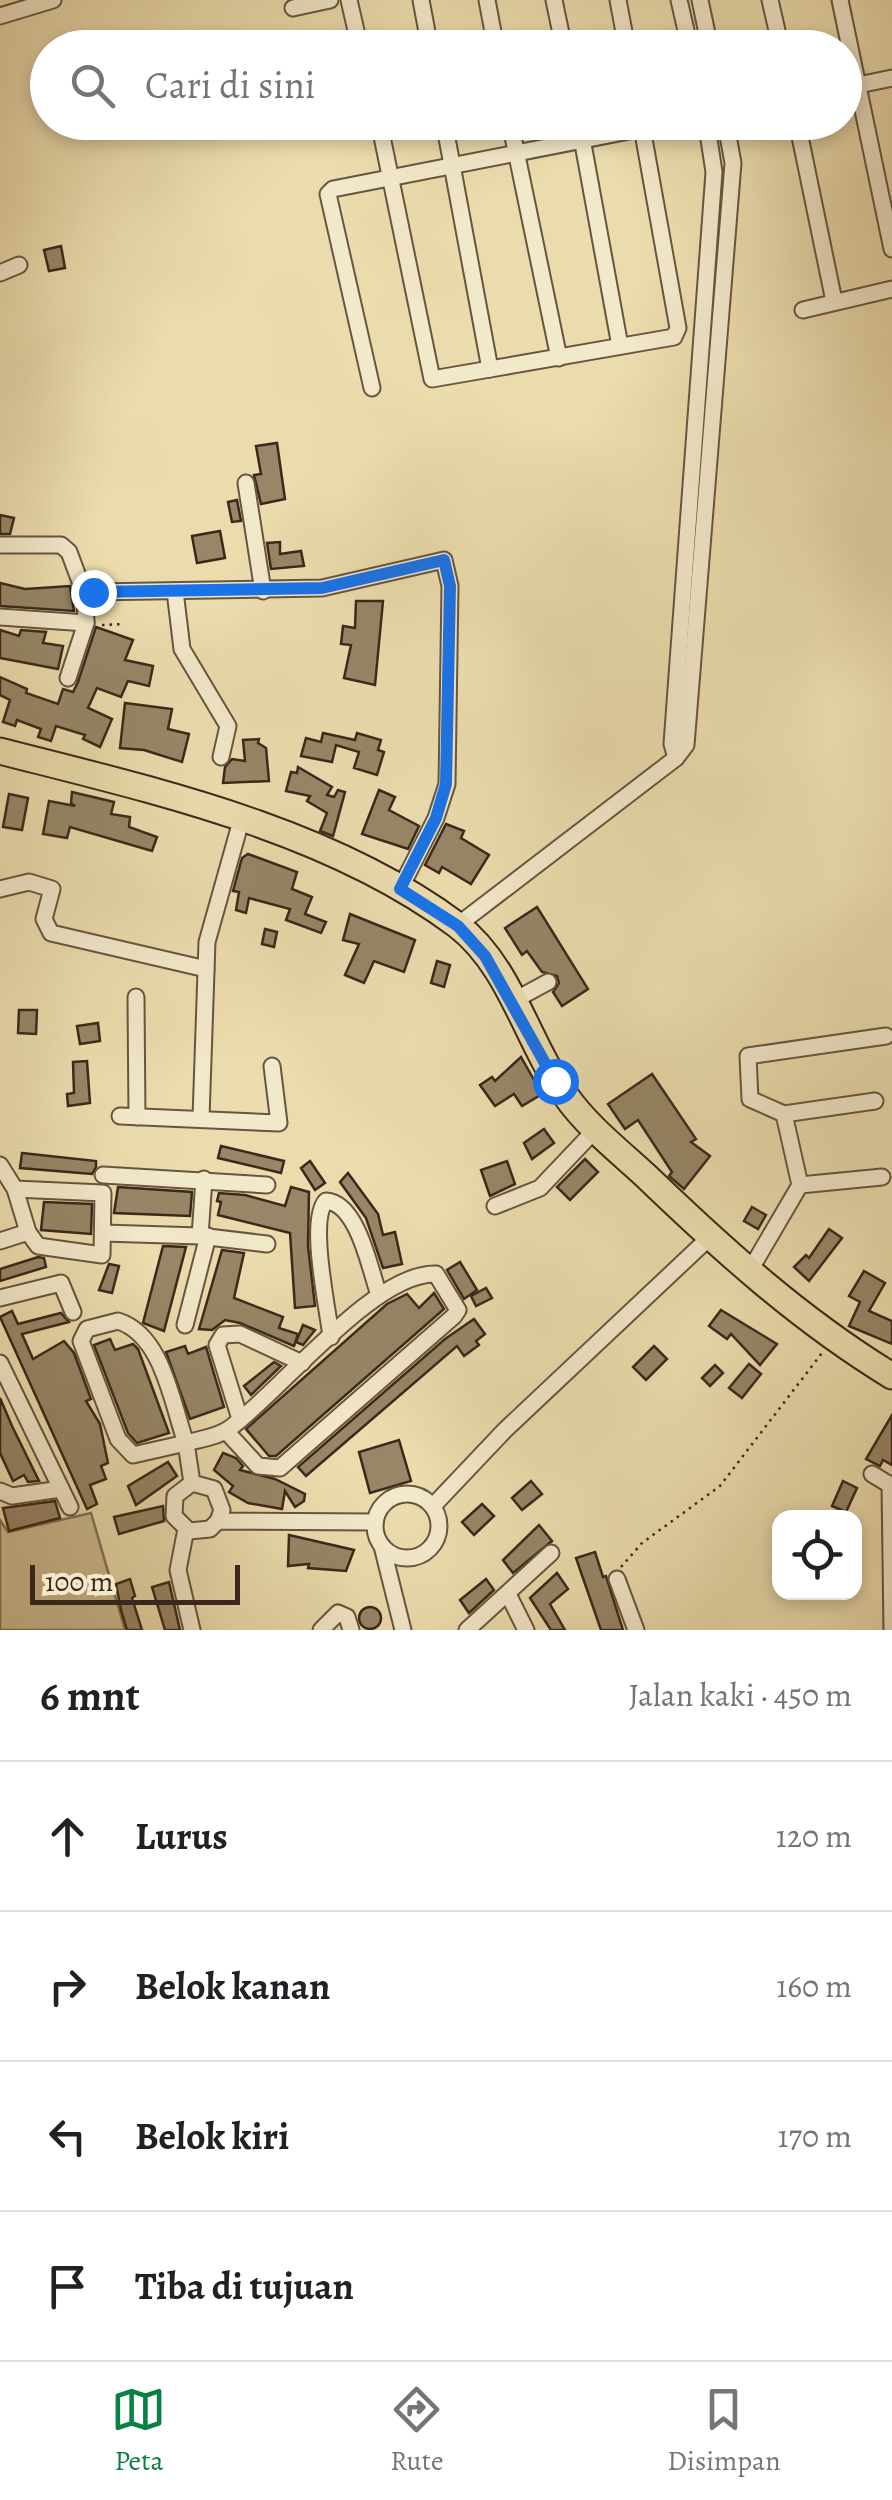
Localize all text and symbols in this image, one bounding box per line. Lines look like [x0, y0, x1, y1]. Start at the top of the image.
search box [30, 30, 862, 140]
icon: search [65, 58, 120, 113]
text: Cari di sini [145, 59, 315, 111]
route end [71, 570, 117, 616]
route start [533, 1059, 579, 1105]
map controls [772, 1510, 862, 1600]
button: locate [772, 1510, 862, 1600]
scale bar [30, 1560, 240, 1604]
text: 100 m [45, 1563, 113, 1601]
text: 6 mnt [40, 1667, 140, 1724]
text: Jalan kaki · 450 m [629, 1673, 852, 1717]
icon: ahead [40, 1809, 95, 1864]
text: Lurus [135, 1810, 228, 1862]
text: 120 m [776, 1814, 852, 1858]
icon: right [40, 1959, 95, 2014]
text: Belok kanan [135, 1960, 330, 2012]
text: 160 m [776, 1964, 852, 2008]
icon: left [40, 2109, 95, 2164]
text: Belok kiri [135, 2110, 289, 2162]
text: 170 m [778, 2114, 852, 2158]
icon: arrive [40, 2259, 95, 2314]
text: Tiba di tujuan [135, 2260, 354, 2312]
tab: Peta [111, 2382, 166, 2480]
tab: Rute [389, 2382, 444, 2480]
tab: Disimpan [667, 2382, 781, 2480]

